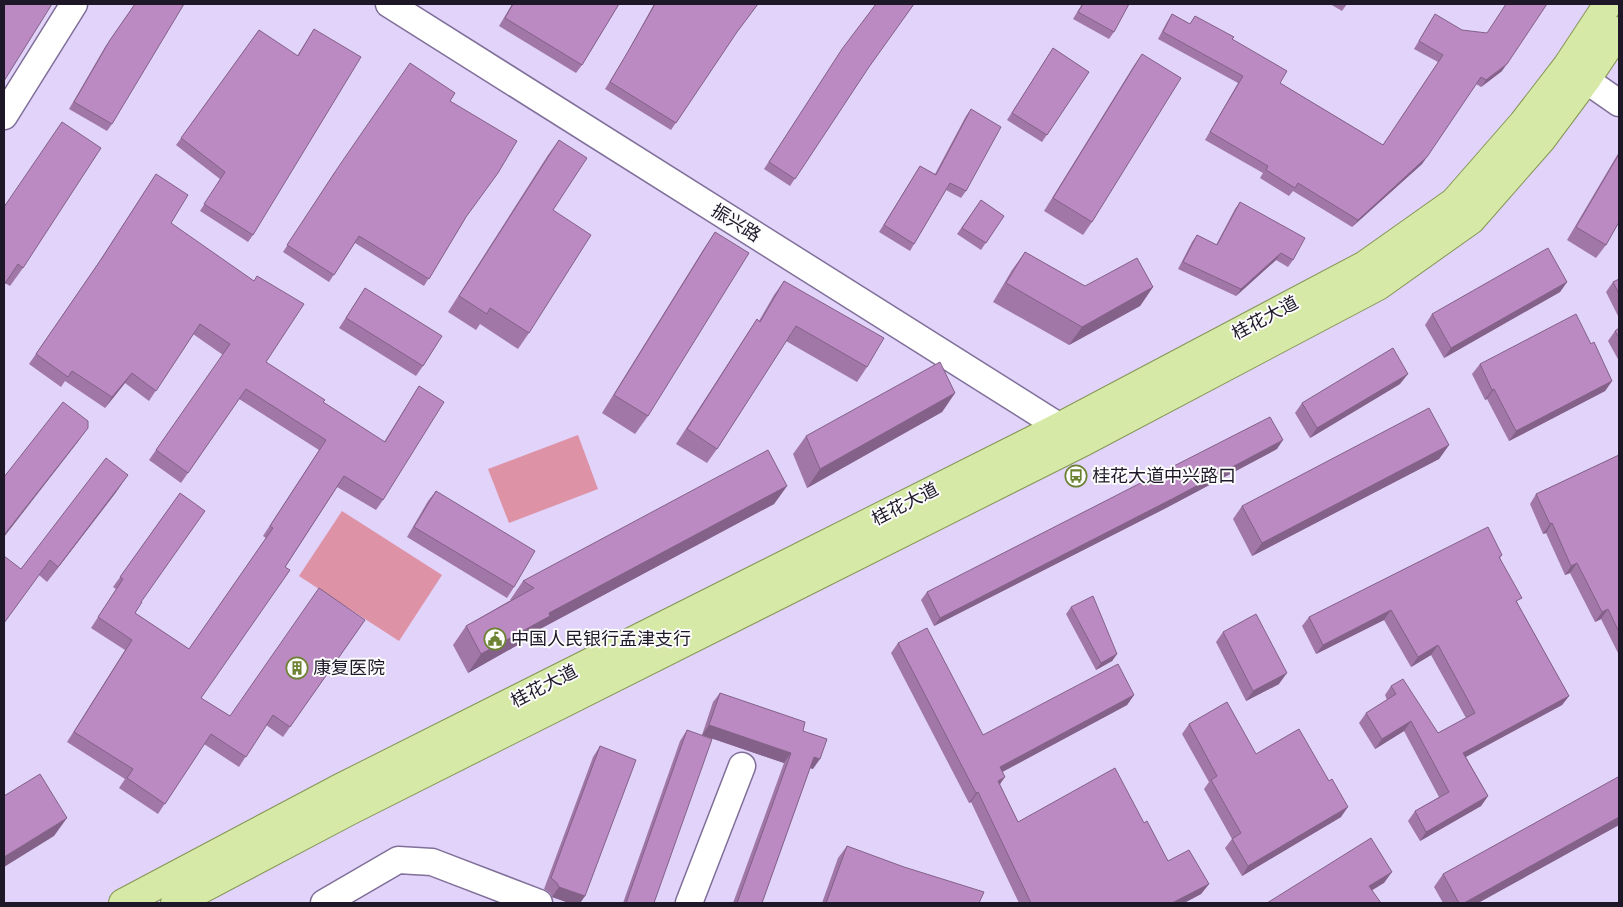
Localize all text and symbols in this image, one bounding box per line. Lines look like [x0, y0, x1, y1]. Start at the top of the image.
street label: 振兴路 [708, 199, 765, 246]
street label: 桂花大道 [1228, 291, 1301, 344]
bus stop icon: 桂花大道中兴路口 [1064, 464, 1088, 488]
place label: 桂花大道中兴路口 [1092, 465, 1236, 486]
street label: 桂花大道 [868, 478, 942, 529]
public building icon: 中国人民银行孟津支行 [483, 627, 507, 651]
place label: 中国人民银行孟津支行 [511, 628, 691, 649]
building icon: 康复医院 [285, 656, 309, 680]
place label: 康复医院 [313, 657, 385, 678]
street label: 桂花大道 [507, 660, 581, 711]

